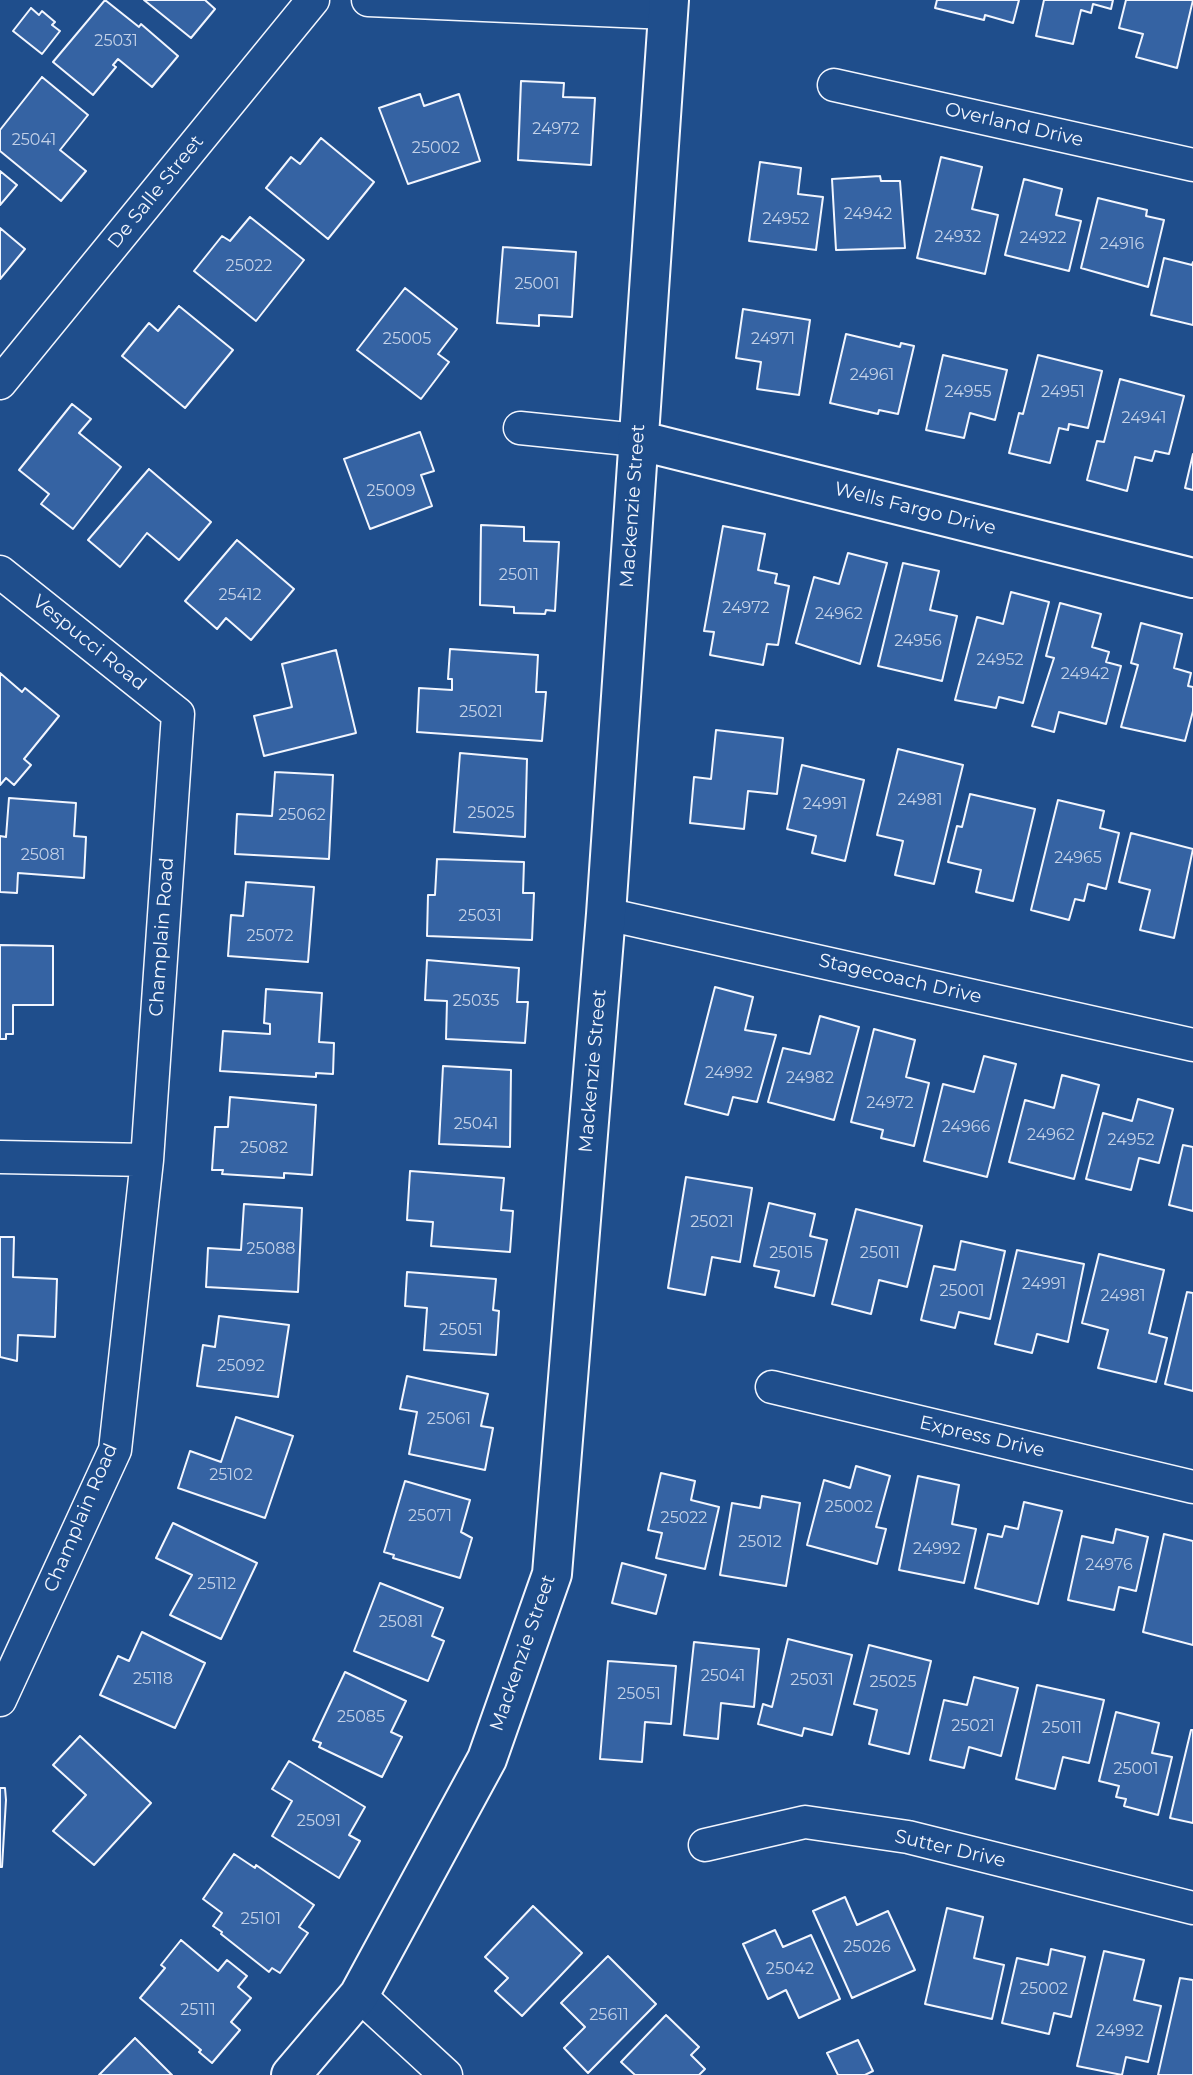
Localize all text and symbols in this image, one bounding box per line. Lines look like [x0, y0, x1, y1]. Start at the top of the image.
house number: 25031 [94, 31, 138, 51]
street label: Overland Drive [942, 98, 1086, 152]
house number: 24972 [532, 119, 580, 139]
house number: 25041 [12, 130, 56, 150]
street label: De Salle Street [103, 131, 209, 253]
house number: 25002 [412, 138, 460, 158]
house number: 24942 [844, 204, 892, 224]
house number: 24952 [763, 209, 809, 229]
house number: 24932 [935, 227, 981, 247]
house number: 24922 [1019, 228, 1067, 248]
house number: 24916 [1100, 234, 1144, 254]
house number: 25022 [226, 256, 272, 276]
house number: 25001 [514, 274, 560, 294]
house number: 25005 [383, 329, 431, 349]
house number: 24971 [751, 329, 795, 349]
house number: 24961 [850, 365, 894, 385]
house number: 24955 [945, 382, 991, 402]
house number: 24951 [1041, 382, 1085, 402]
house number: 24941 [1122, 408, 1166, 428]
street label: Mackenzie Street [616, 423, 650, 589]
street label: Wells Fargo Drive [832, 478, 998, 540]
house number: 25009 [366, 481, 416, 501]
house number: 25011 [499, 565, 539, 585]
house number: 25412 [218, 585, 262, 605]
street label: Vespucci Road [28, 590, 150, 696]
house number: 24972 [722, 598, 770, 618]
house number: 24962 [815, 604, 863, 624]
house number: 24956 [894, 631, 942, 651]
house number: 24952 [977, 650, 1023, 670]
house number: 24942 [1061, 664, 1109, 684]
house number: 25021 [459, 702, 503, 722]
house number: 24981 [898, 790, 942, 810]
house number: 24991 [803, 794, 847, 814]
house number: 25025 [468, 803, 514, 823]
house number: 25062 [278, 805, 326, 825]
house number: 25081 [21, 845, 65, 865]
house number: 24965 [1054, 848, 1102, 868]
street label: Champlain Road [145, 857, 179, 1017]
house number: 25031 [458, 906, 502, 926]
house number: 25072 [246, 926, 294, 946]
street label: Stagecoach Drive [816, 949, 984, 1009]
street label: Mackenzie Street [575, 988, 611, 1154]
house number: 25035 [453, 991, 499, 1011]
house number: 24992 [705, 1063, 753, 1083]
house number: 24982 [786, 1068, 834, 1088]
house number: 24972 [866, 1093, 914, 1113]
house number: 25041 [454, 1114, 498, 1134]
house number: 24966 [942, 1117, 990, 1137]
house number: 24962 [1027, 1125, 1075, 1145]
house number: 24952 [1108, 1130, 1154, 1150]
house number: 25082 [240, 1138, 288, 1158]
house number: 25021 [690, 1212, 734, 1232]
house number: 25088 [246, 1239, 296, 1259]
house number: 25015 [769, 1243, 813, 1263]
house number: 25011 [860, 1243, 900, 1263]
house number: 24991 [1022, 1274, 1066, 1294]
house number: 25001 [939, 1281, 985, 1301]
house number: 24981 [1101, 1286, 1145, 1306]
house number: 25051 [439, 1320, 483, 1340]
house number: 25092 [217, 1356, 265, 1376]
house number: 25061 [427, 1409, 471, 1429]
street label: Express Drive [917, 1412, 1047, 1462]
street label: Champlain Road [39, 1440, 123, 1596]
house number: 25102 [209, 1465, 253, 1485]
house number: 25002 [825, 1497, 873, 1517]
house number: 25071 [408, 1506, 452, 1526]
house number: 25022 [661, 1508, 707, 1528]
house number: 25012 [738, 1532, 782, 1552]
house number: 24992 [913, 1539, 961, 1559]
house number: 24976 [1085, 1555, 1133, 1575]
street label: Mackenzie Street [486, 1572, 560, 1734]
house number: 25112 [198, 1574, 236, 1594]
house number: 25081 [379, 1612, 423, 1632]
house number: 25041 [701, 1666, 745, 1686]
house number: 25118 [133, 1669, 173, 1689]
house number: 25031 [790, 1670, 834, 1690]
house number: 25025 [870, 1672, 916, 1692]
house number: 25051 [617, 1684, 661, 1704]
house number: 25085 [337, 1707, 385, 1727]
house number: 25021 [951, 1716, 995, 1736]
house number: 25011 [1042, 1718, 1082, 1738]
house number: 25001 [1113, 1759, 1159, 1779]
house number: 25091 [297, 1811, 341, 1831]
street label: Sutter Drive [892, 1825, 1008, 1873]
house number: 25101 [241, 1909, 281, 1929]
house number: 25026 [843, 1937, 891, 1957]
house number: 25042 [766, 1959, 814, 1979]
house number: 25002 [1020, 1979, 1068, 1999]
house number: 25111 [180, 2000, 216, 2020]
house number: 25611 [589, 2005, 629, 2025]
house number: 24992 [1096, 2021, 1144, 2041]

